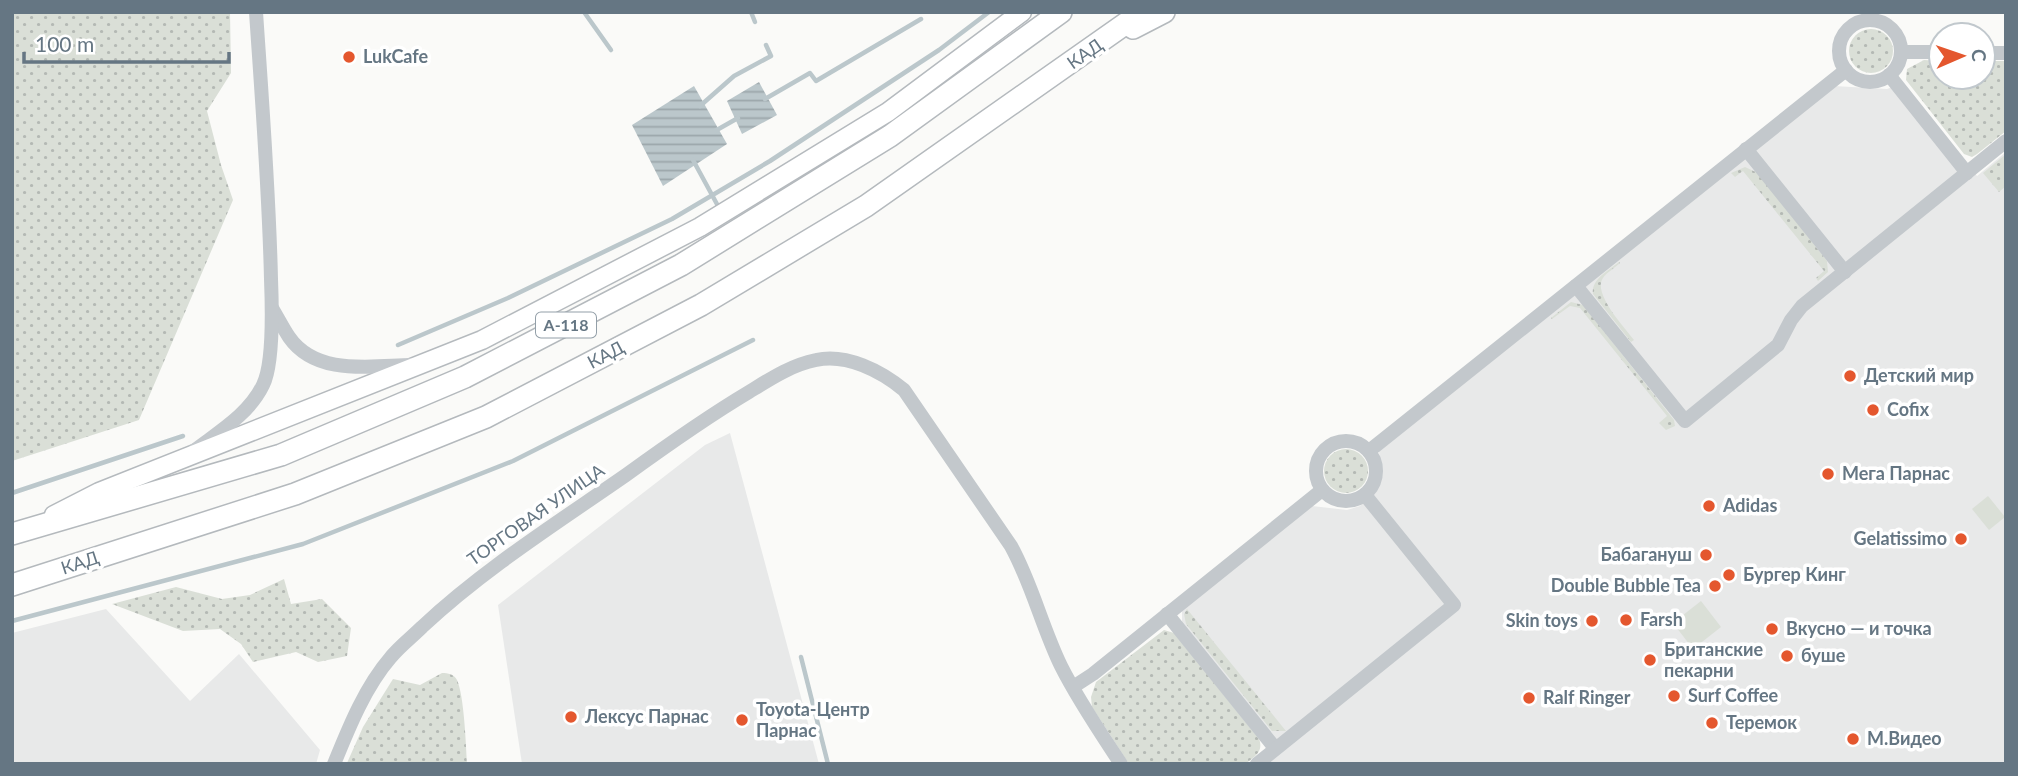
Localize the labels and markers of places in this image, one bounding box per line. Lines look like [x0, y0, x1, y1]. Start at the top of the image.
place label: LukCafe [363, 45, 429, 67]
marker: LukCafe [341, 49, 357, 65]
place label: Детский мир [1864, 364, 1974, 386]
marker: Детский мир [1842, 368, 1858, 384]
place label: Cofix [1887, 398, 1930, 420]
marker: Cofix [1865, 402, 1881, 418]
place label: Мега Парнас [1842, 462, 1950, 484]
marker: Мега Парнас [1820, 466, 1836, 482]
place label: Adidas [1722, 494, 1777, 516]
marker: Adidas [1701, 498, 1717, 514]
place label: Gelatissimo [1854, 527, 1947, 549]
marker: Gelatissimo [1953, 531, 1969, 547]
place label: Бабагануш [1600, 543, 1692, 565]
marker: Бабагануш [1698, 547, 1714, 563]
place label: Бургер Кинг [1743, 563, 1846, 585]
marker: Бургер Кинг [1721, 567, 1737, 583]
place label: Double Bubble Tea [1551, 574, 1701, 596]
marker: Double Bubble Tea [1707, 578, 1723, 594]
place label: Farsh [1640, 608, 1683, 630]
place label: Skin toys [1506, 609, 1578, 631]
marker: Farsh [1618, 612, 1634, 628]
marker: Skin toys [1584, 613, 1600, 629]
place label: Вкусно — и точка [1786, 617, 1932, 639]
marker: Вкусно — и точка [1764, 621, 1780, 637]
place label: Британские пекарни [1664, 638, 1763, 681]
place label: буше [1801, 644, 1846, 666]
marker: буше [1779, 648, 1795, 664]
marker: Британские пекарни [1642, 652, 1658, 668]
place label: Surf Coffee [1688, 684, 1779, 706]
place label: Ralf Ringer [1543, 686, 1631, 708]
marker: Surf Coffee [1666, 688, 1682, 704]
marker: Ralf Ringer [1521, 690, 1537, 706]
place label: Toyota-Центр Парнас [756, 698, 870, 741]
place label: Лексус Парнас [584, 705, 709, 727]
marker: Лексус Парнас [563, 709, 579, 725]
place label: Теремок [1726, 711, 1797, 733]
marker: Toyota-Центр Парнас [734, 712, 750, 728]
marker: Теремок [1704, 715, 1720, 731]
place label: М.Видео [1867, 727, 1942, 749]
marker: М.Видео [1845, 731, 1861, 747]

